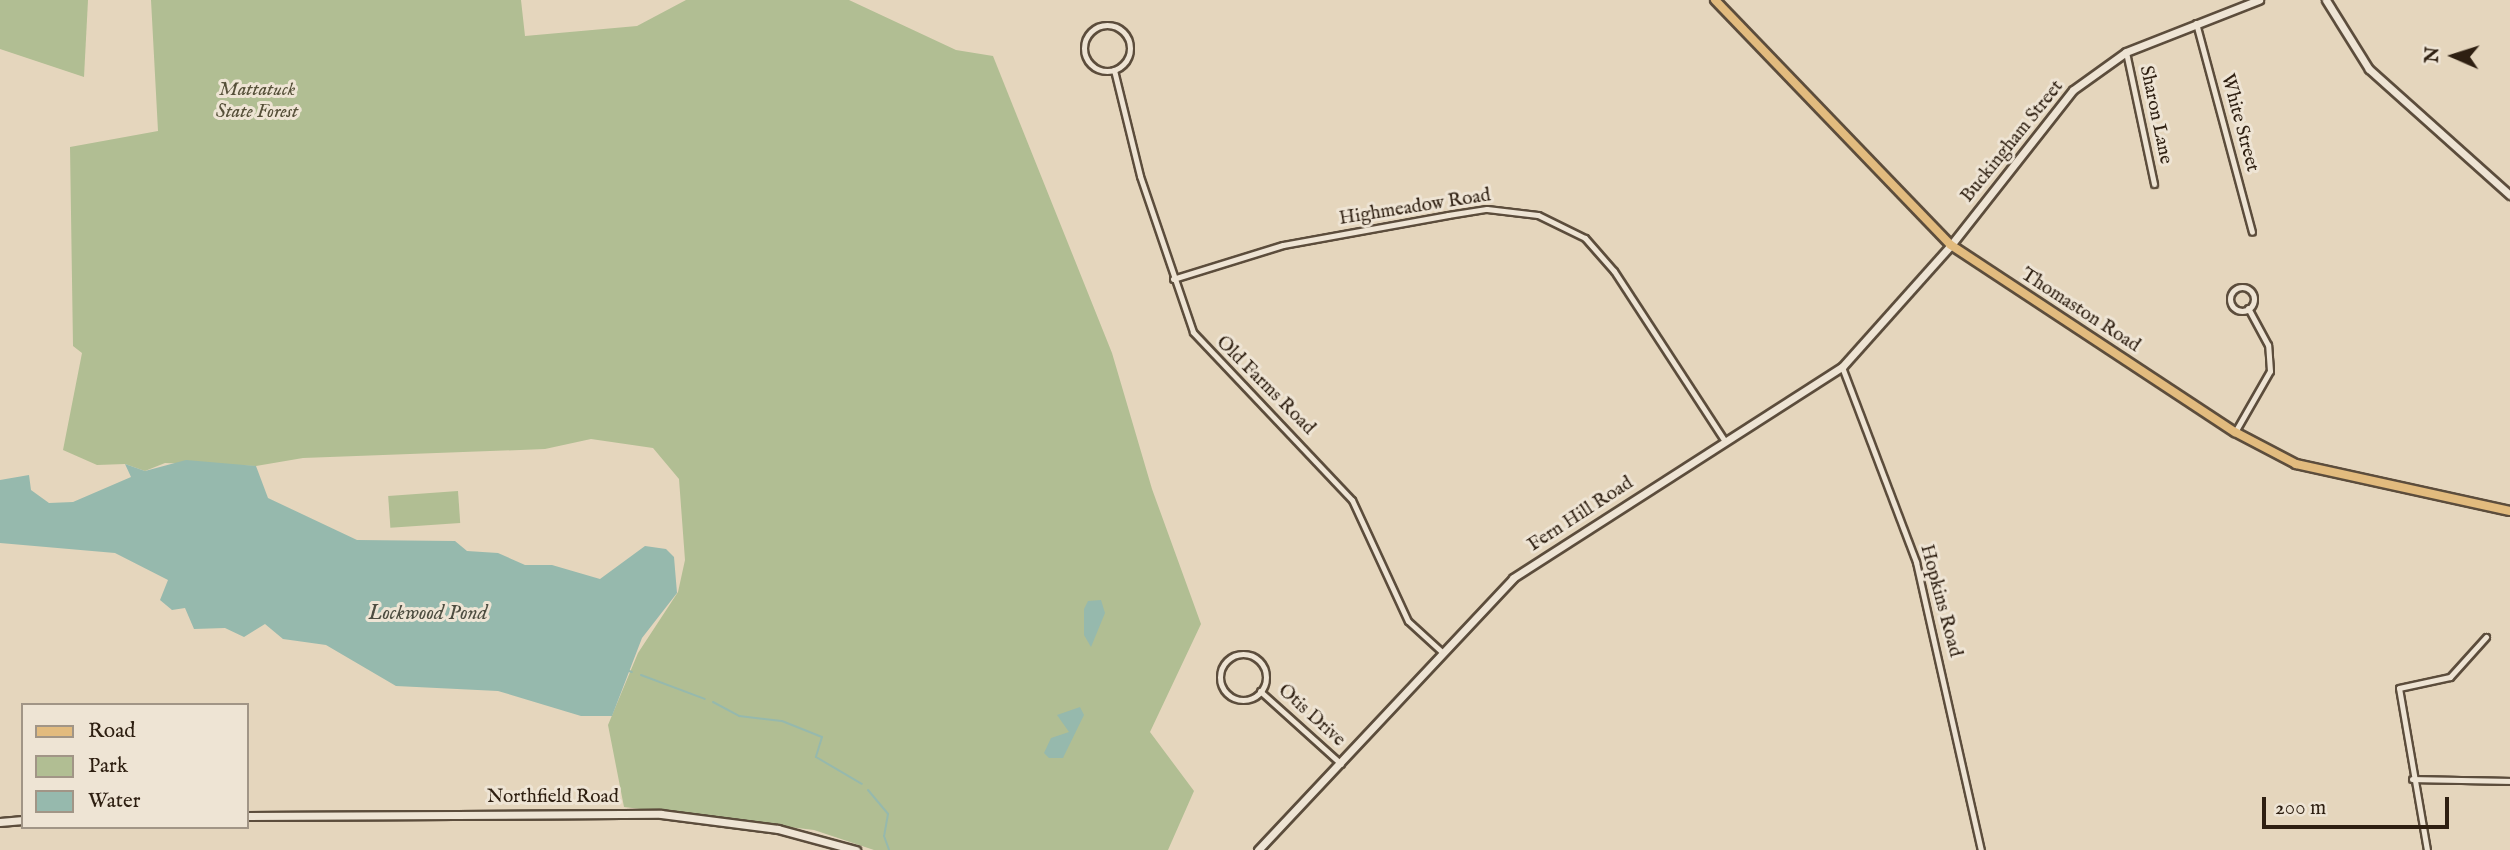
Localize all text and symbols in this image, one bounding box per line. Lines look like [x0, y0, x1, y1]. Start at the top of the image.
north arrow [2419, 21, 2489, 91]
text: N [2421, 46, 2445, 64]
street label: Sharon Lane [2133, 64, 2177, 166]
street label: White Street [2215, 71, 2263, 175]
street label: Buckingham Street [1957, 76, 2069, 208]
park label: Mattatuck State Forest [216, 80, 298, 124]
street label: Highmeadow Road [1338, 185, 1492, 231]
street label: Thomaston Road [2016, 264, 2144, 358]
street label: Old Farms Road [1211, 332, 1319, 440]
street label: Fern Hill Road [1524, 473, 1638, 557]
street label: Hopkins Road [1914, 542, 1966, 660]
water label: Lockwood Pond [369, 601, 487, 627]
street label: Otis Drive [1273, 680, 1349, 752]
legend [21, 703, 248, 829]
text: Road [88, 718, 135, 745]
text: Park [88, 753, 128, 780]
scale bar [2265, 784, 2452, 828]
street label: Northfield Road [487, 787, 619, 809]
text: Water [88, 788, 140, 815]
text: 200 m [2275, 795, 2326, 822]

